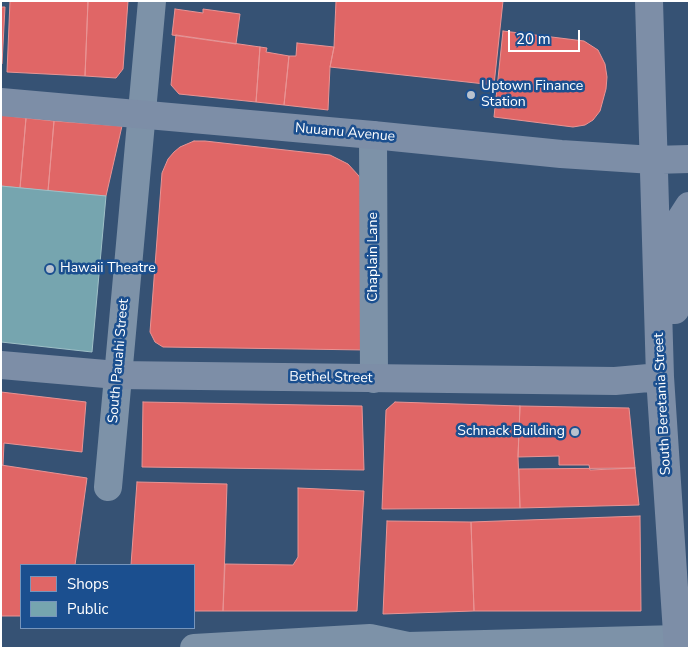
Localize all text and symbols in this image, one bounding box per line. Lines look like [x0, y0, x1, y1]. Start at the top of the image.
scale bar [510, 20, 582, 52]
text: 20 m [516, 29, 551, 49]
place label: Uptown Finance Station [481, 79, 583, 111]
marker: Uptown Finance Station [465, 89, 477, 101]
street label: Nuuanu Avenue [294, 120, 396, 146]
street label: Chaplain Lane [366, 212, 382, 302]
place label: Hawaii Theatre [60, 261, 156, 277]
marker: Hawaii Theatre [44, 263, 56, 275]
street label: South Pauahi Street [105, 298, 133, 424]
street label: South Beretania Street [651, 332, 675, 476]
street label: Bethel Street [289, 369, 373, 387]
place label: Schnack Building [457, 424, 565, 440]
marker: Schnack Building [569, 426, 581, 438]
legend [20, 564, 195, 629]
text: Shops [67, 574, 109, 594]
text: Public [67, 599, 108, 619]

